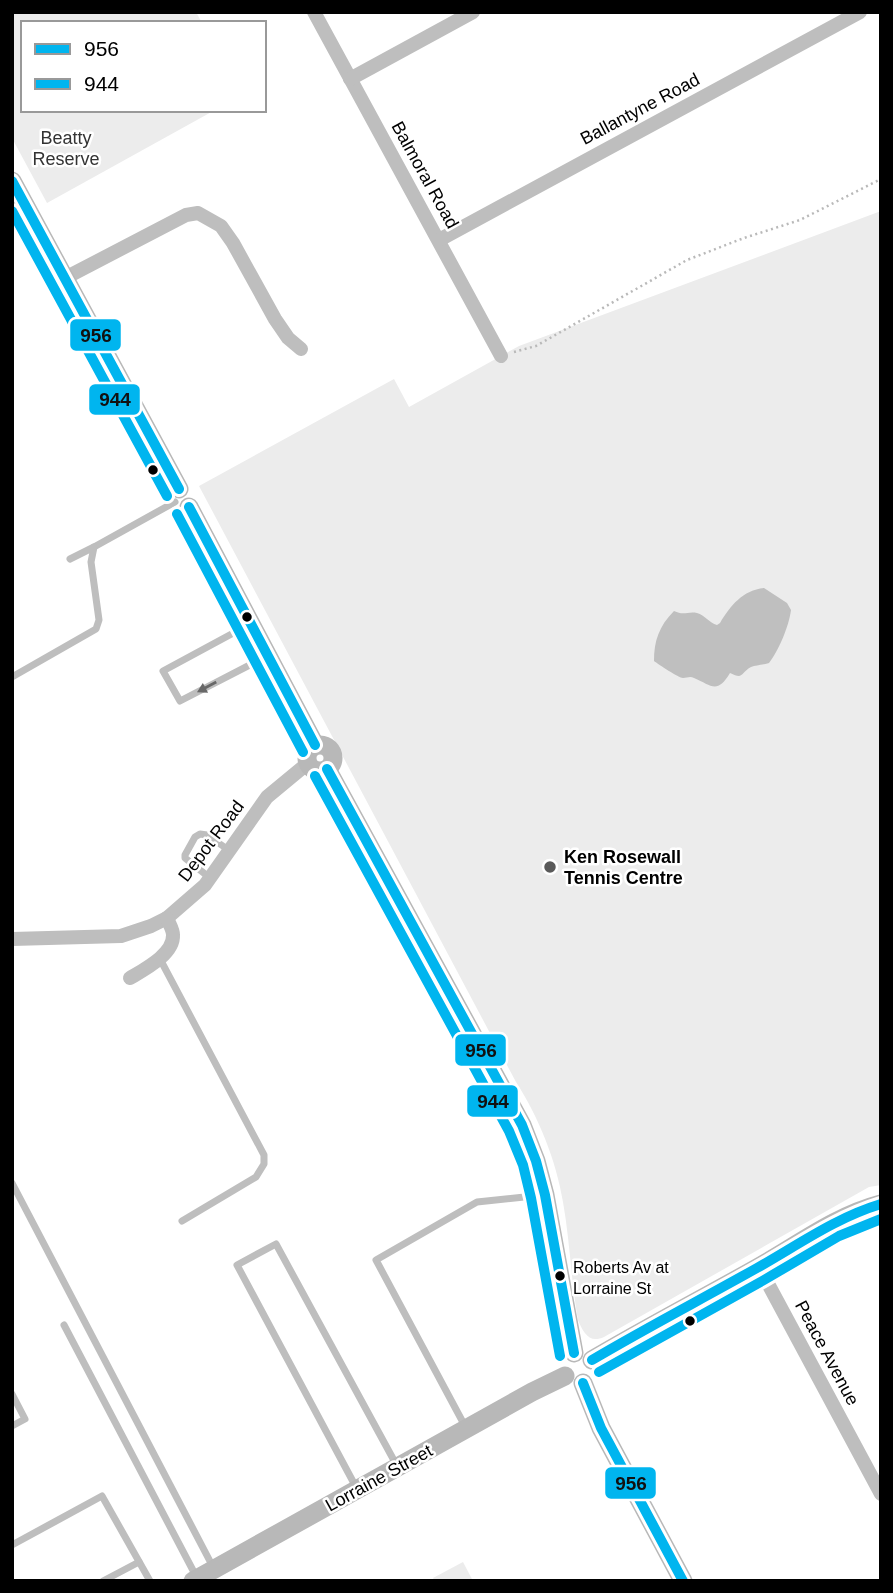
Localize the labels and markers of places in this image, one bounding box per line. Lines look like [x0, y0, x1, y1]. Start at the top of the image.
unlabelled marker [146, 463, 160, 477]
unlabelled marker [240, 610, 254, 624]
place label: Ken Rosewall Tennis Centre [564, 847, 683, 888]
marker: Ken Rosewall Tennis Centre [542, 859, 558, 875]
place label: Roberts Av at Lorraine St [573, 1259, 669, 1297]
marker: Roberts Av at Lorraine St [553, 1269, 567, 1283]
unlabelled marker [683, 1314, 697, 1328]

